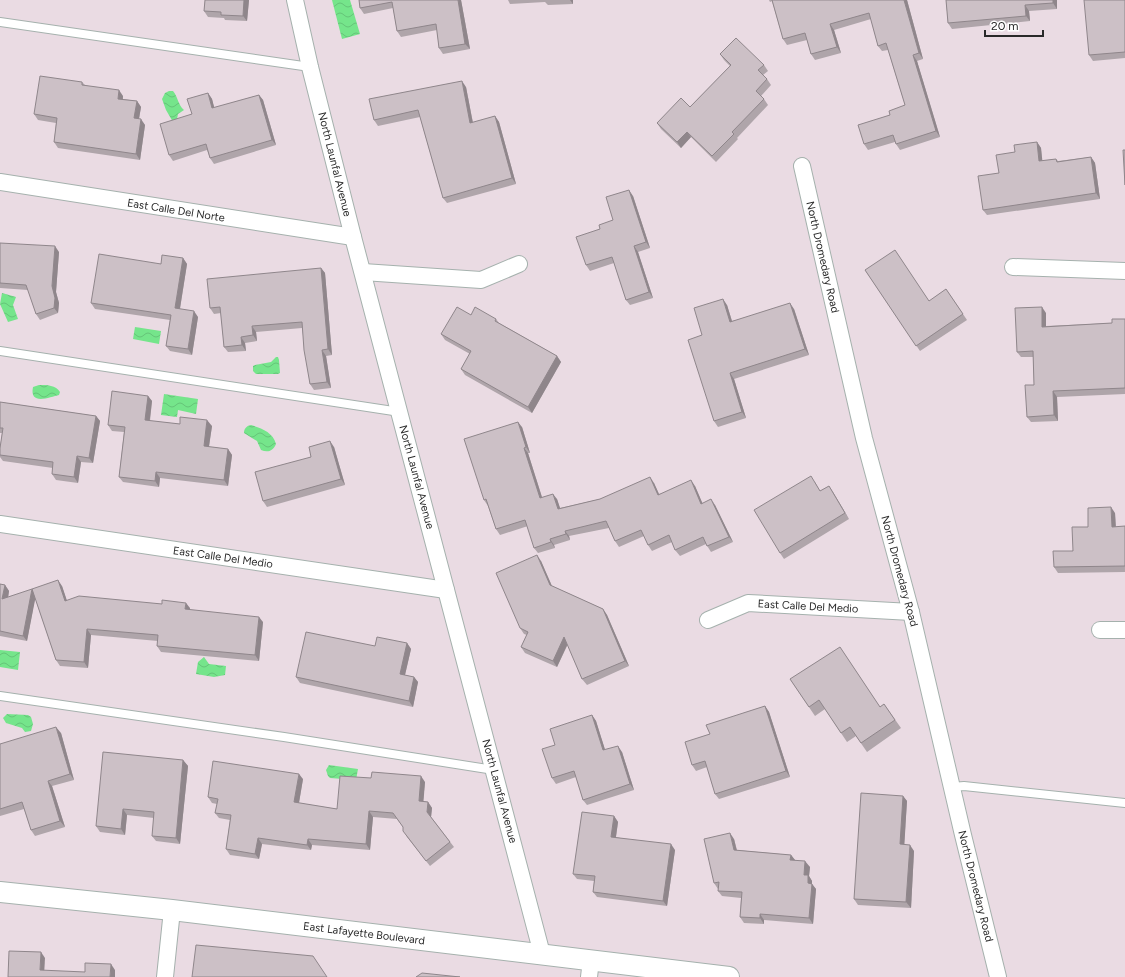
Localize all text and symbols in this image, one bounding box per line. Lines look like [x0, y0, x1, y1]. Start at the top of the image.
scale bar [985, 12, 1043, 38]
text: 20 m [991, 19, 1019, 33]
street label: North Launfal Avenue [315, 111, 354, 218]
street label: East Calle Del Norte [126, 196, 226, 225]
street label: North Dromedary Road [803, 200, 842, 314]
street label: North Launfal Avenue [396, 424, 437, 531]
street label: North Dromedary Road [878, 514, 921, 628]
street label: East Calle Del Medio [172, 544, 274, 571]
street label: East Calle Del Medio [757, 597, 859, 616]
street label: North Launfal Avenue [479, 738, 520, 845]
street label: North Dromedary Road [955, 829, 996, 943]
street label: East Lafayette Boulevard [302, 920, 426, 947]

